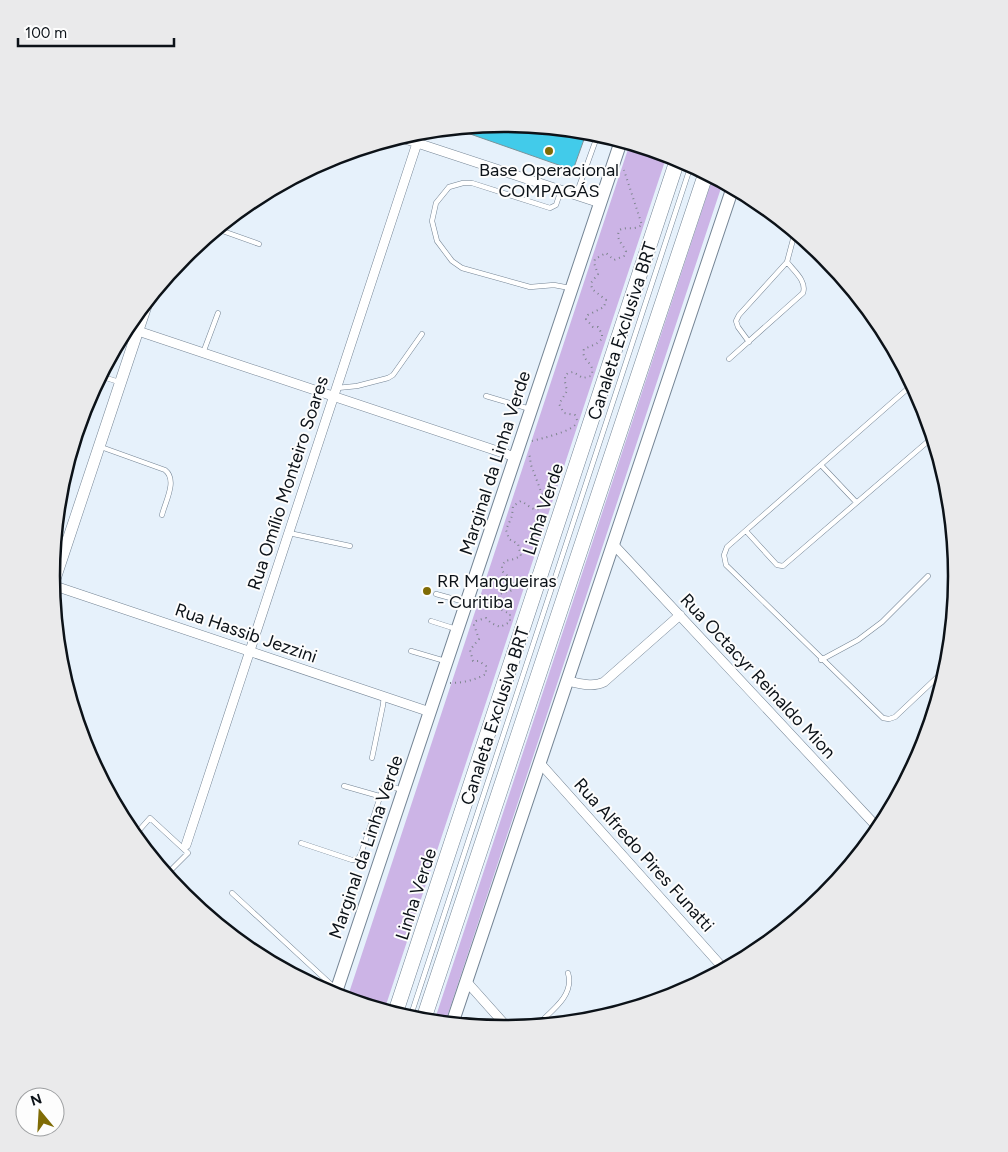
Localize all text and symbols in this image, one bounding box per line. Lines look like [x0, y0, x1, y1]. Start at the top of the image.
scale bar [18, 15, 174, 47]
text: 100 m [25, 24, 67, 42]
marker: Base Operacional COMPAGÁS [543, 145, 555, 157]
place label: Base Operacional COMPAGÁS [479, 159, 619, 202]
street label: Canaleta Exclusiva BRT [583, 239, 661, 423]
street label: Marginal da Linha Verde [455, 368, 535, 558]
street label: Rua Omílio Monteiro Soares [243, 373, 333, 593]
street label: Linha Verde [518, 460, 568, 558]
place label: RR Mangueiras - Curitiba [437, 570, 557, 613]
marker: RR Mangueiras - Curitiba [421, 585, 433, 597]
street label: Rua Octacyr Reinaldo Mion [676, 589, 840, 763]
street label: Rua Hassib Jezzini [172, 598, 320, 668]
street label: Canaleta Exclusiva BRT [456, 624, 534, 808]
street label: Marginal da Linha Verde [324, 752, 408, 942]
street label: Rua Alfredo Pires Funatti [569, 774, 719, 936]
street label: Linha Verde [391, 845, 441, 943]
north arrow [15, 1087, 65, 1137]
text: N [28, 1090, 44, 1110]

